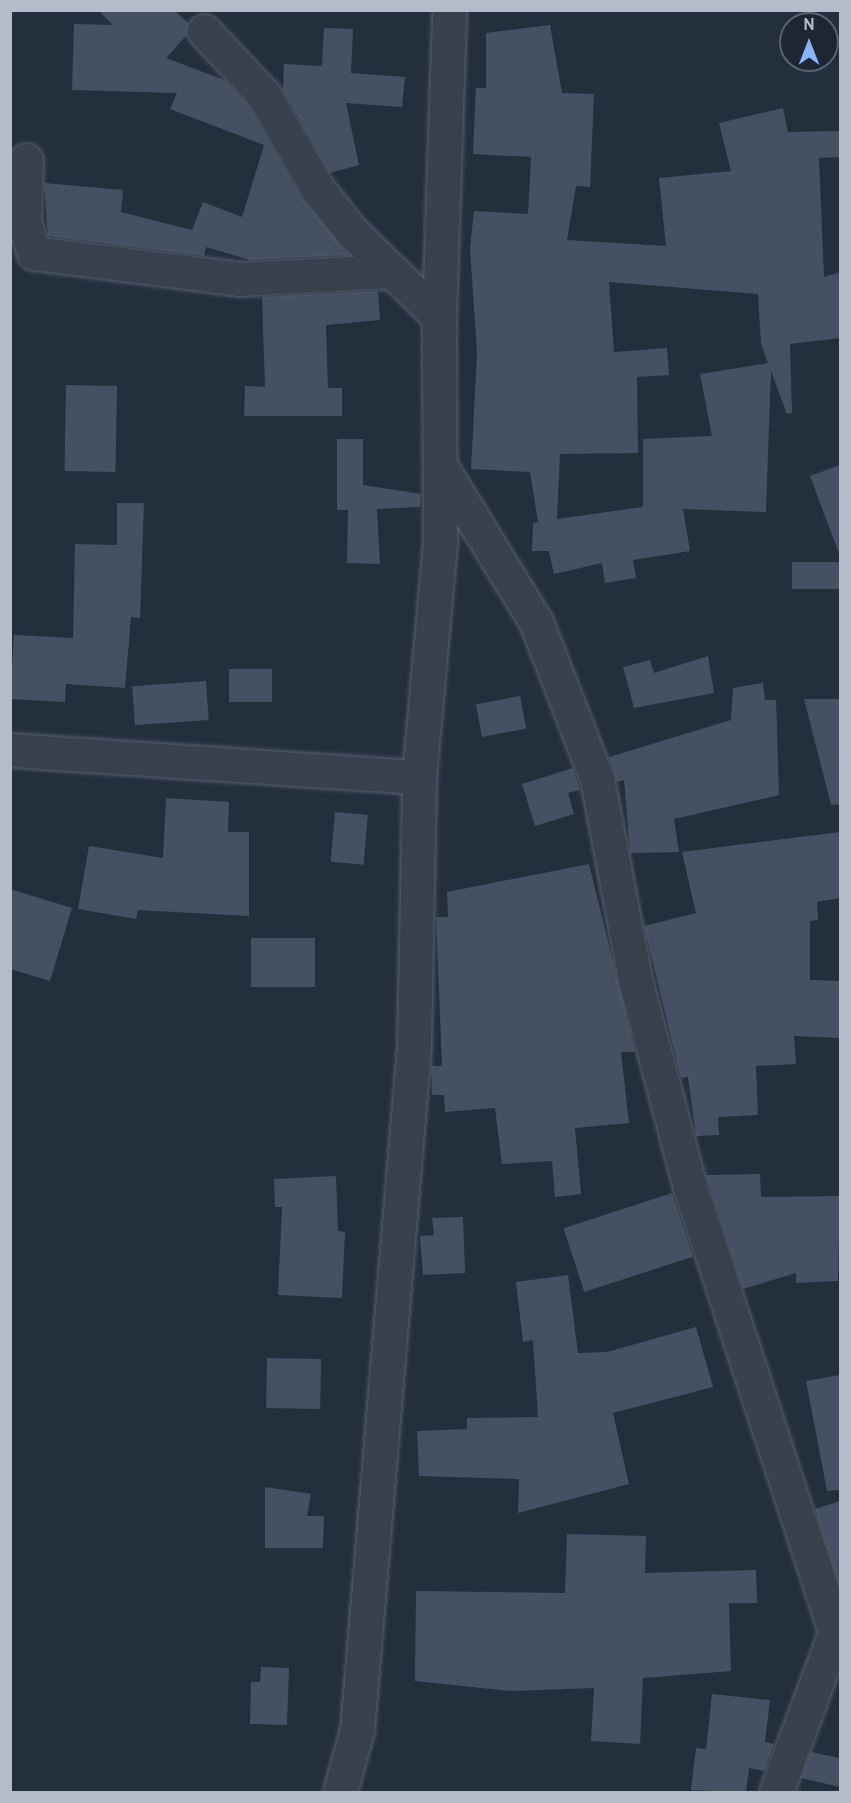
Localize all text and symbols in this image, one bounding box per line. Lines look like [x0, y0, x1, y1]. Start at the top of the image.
north arrow [779, 12, 839, 72]
text: N [803, 16, 815, 36]

